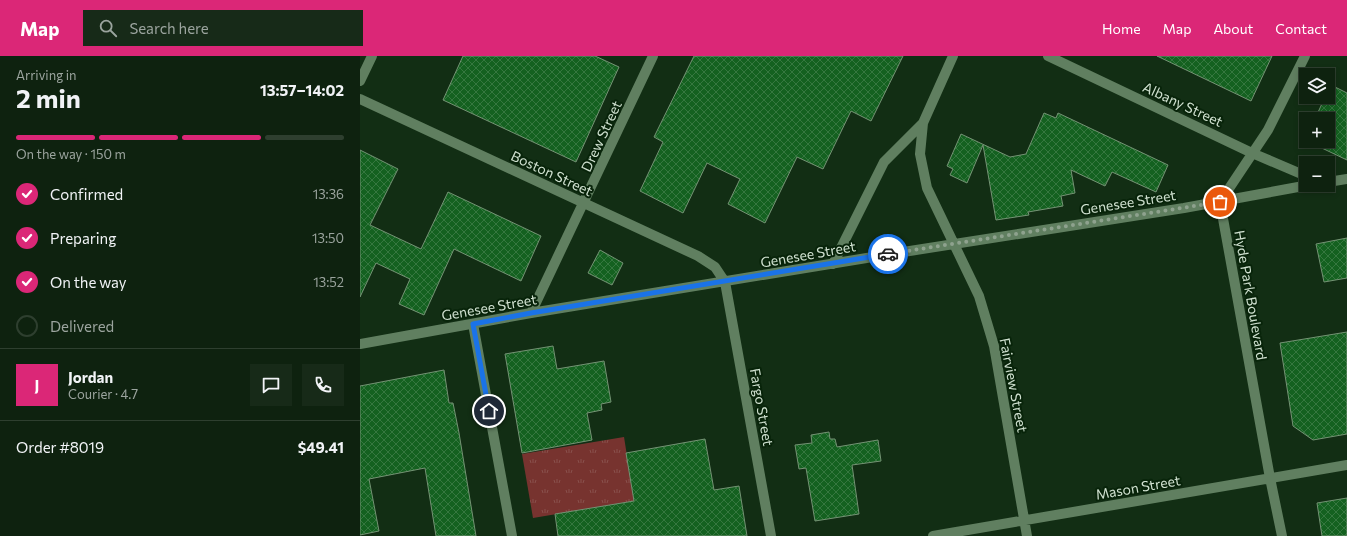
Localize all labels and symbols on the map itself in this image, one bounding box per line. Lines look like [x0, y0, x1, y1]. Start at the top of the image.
street label: Albany Street [1140, 78, 1226, 130]
street label: Drew Street [577, 98, 625, 174]
street label: Boston Street [509, 147, 596, 199]
pin [1203, 185, 1237, 219]
street label: Genesee Street [1079, 186, 1177, 218]
street label: Hyde Park Boulevard [1231, 229, 1271, 361]
courier [868, 234, 908, 274]
street label: Genesee Street [759, 237, 857, 271]
street label: Genesee Street [440, 290, 538, 324]
street label: Fairview Street [997, 336, 1032, 434]
street label: Fargo Street [747, 367, 777, 447]
pin [472, 394, 506, 428]
street label: Mason Street [1094, 471, 1182, 503]

